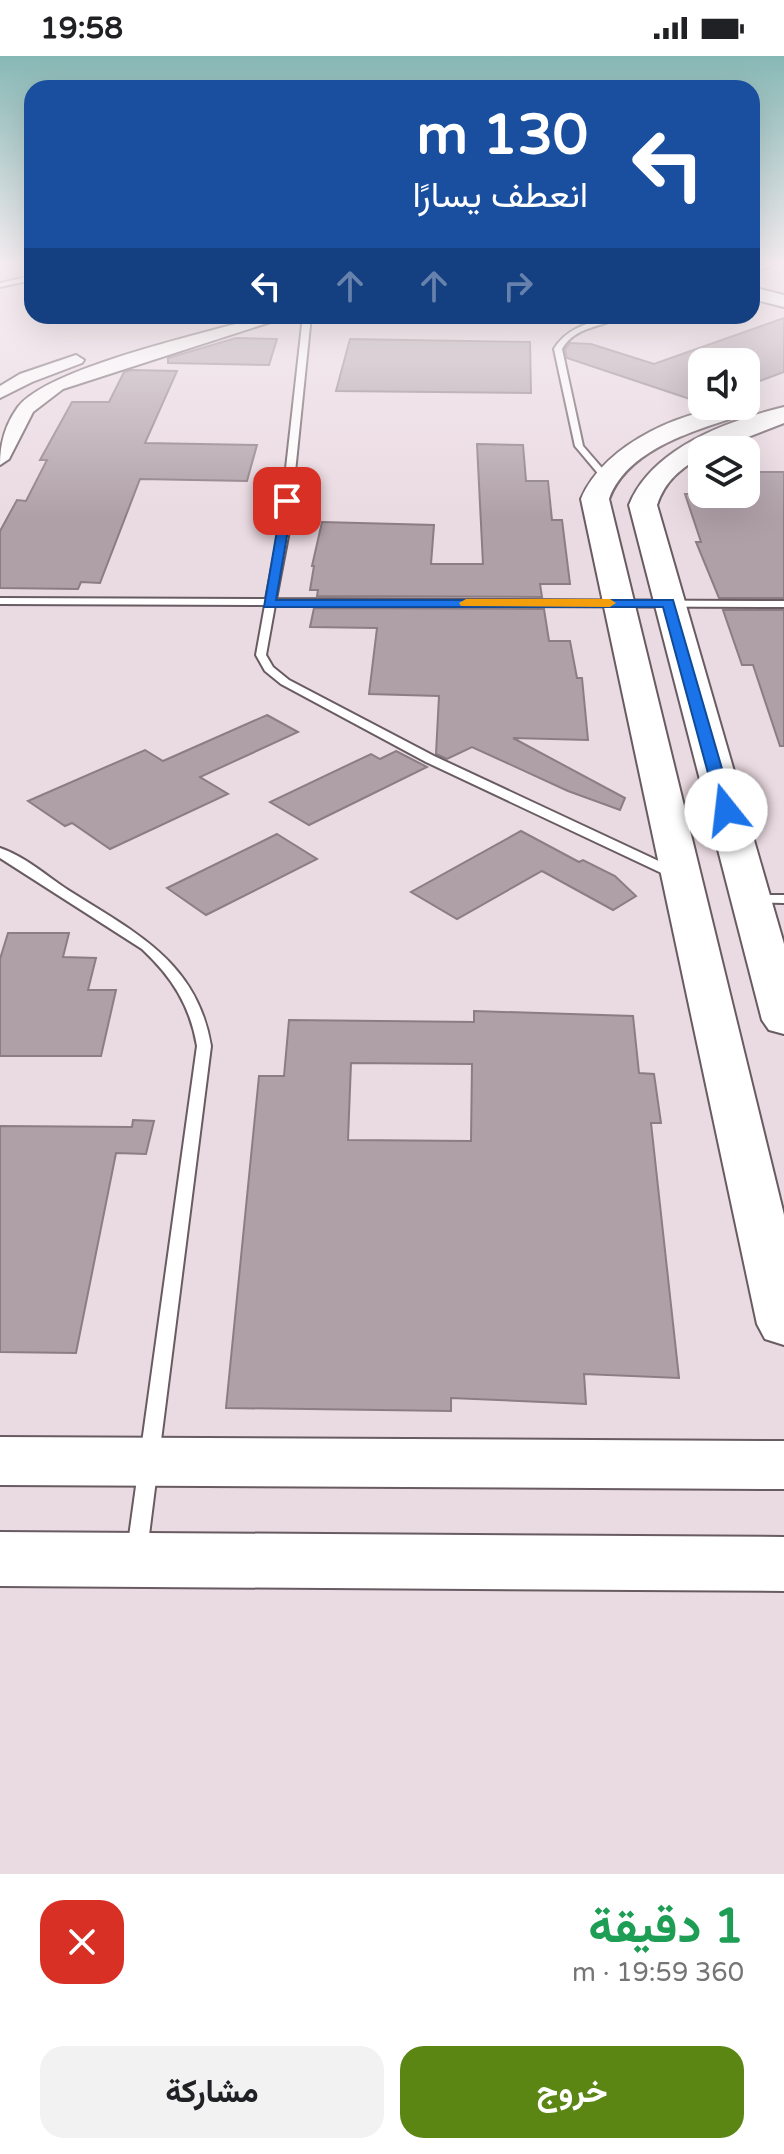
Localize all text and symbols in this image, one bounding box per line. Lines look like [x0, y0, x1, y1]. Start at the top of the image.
text: 19:58 [40, 10, 123, 47]
text: 130 m [417, 102, 588, 169]
icon: left [616, 112, 720, 216]
text: انعطف يسارًا [412, 174, 588, 217]
icon: left [244, 264, 288, 308]
icon: ahead [328, 264, 372, 308]
icon: ahead [412, 264, 456, 308]
icon: right [496, 264, 540, 308]
map controls [688, 348, 760, 508]
button: sound [688, 348, 760, 420]
button: layers [688, 436, 760, 508]
pin [253, 467, 321, 535]
icon: arrive [265, 479, 309, 523]
position arrow [684, 768, 768, 852]
text: 1 دقيقة [588, 1898, 744, 1956]
button: close [40, 1900, 124, 1984]
text: 360 m · 19:59 [572, 1957, 744, 1988]
button: مشاركة [40, 2046, 384, 2138]
button: خروج [400, 2046, 744, 2138]

